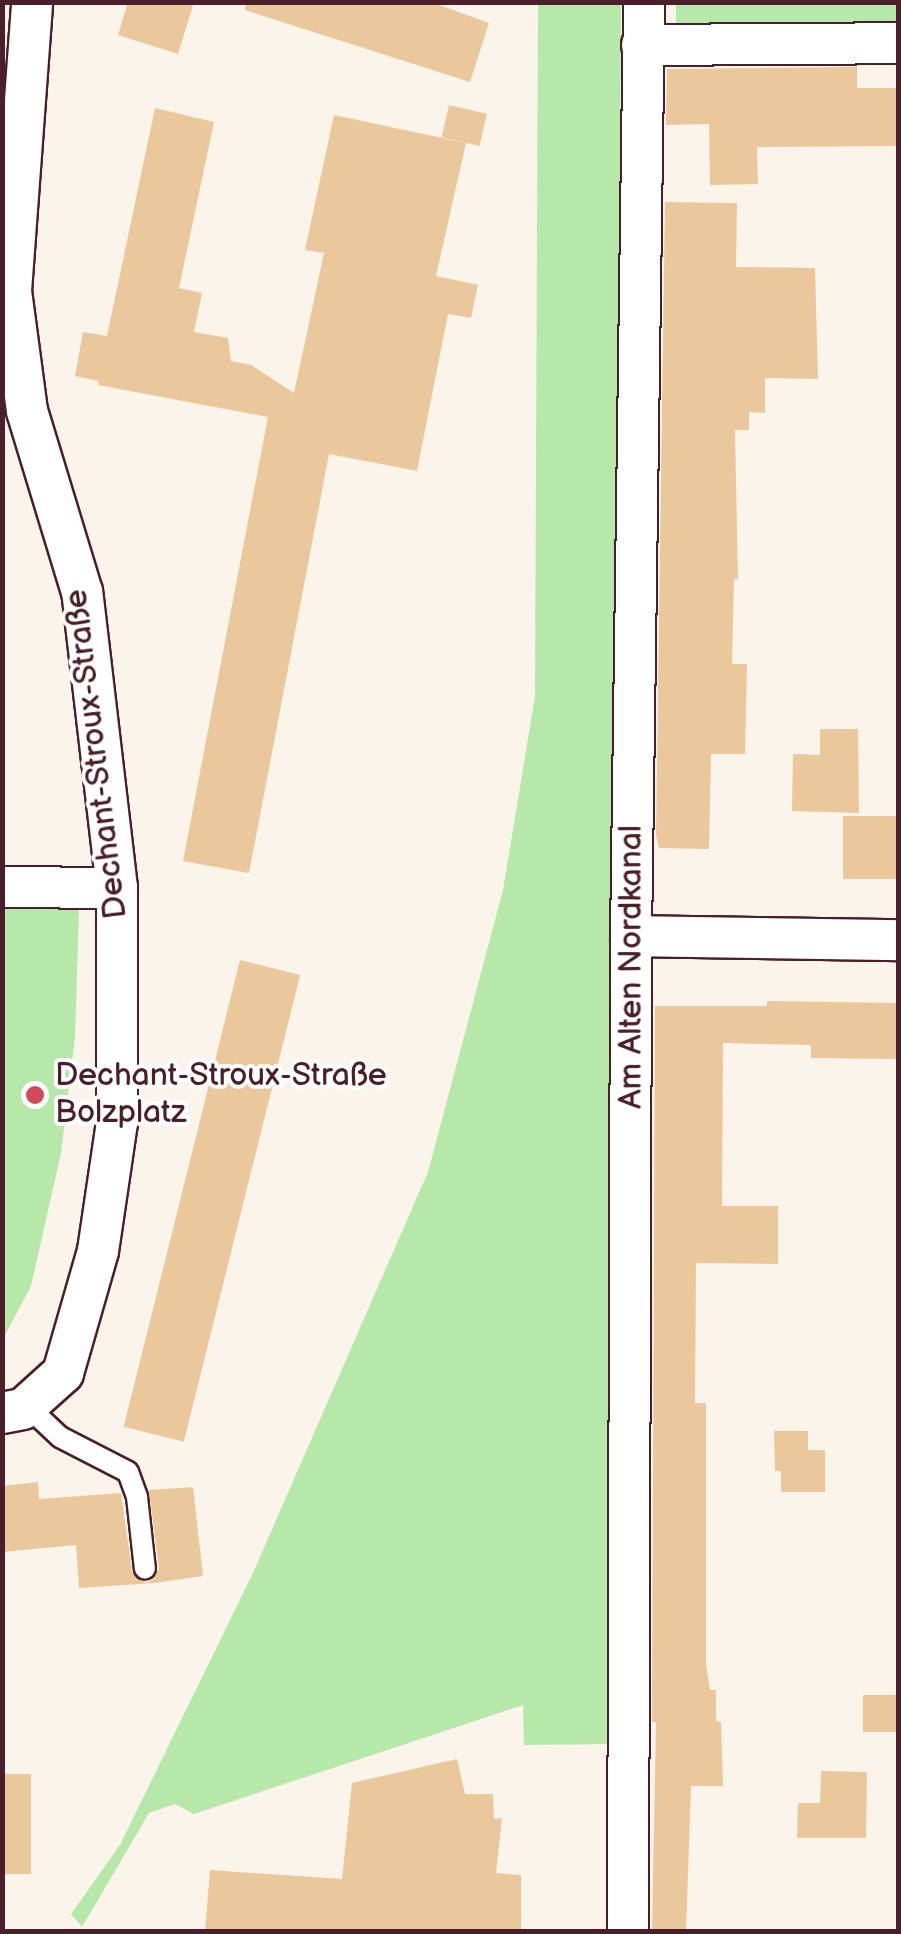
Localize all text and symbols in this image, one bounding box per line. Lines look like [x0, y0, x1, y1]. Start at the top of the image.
street label: Dechant-Stroux-Straße [58, 587, 136, 921]
street label: Am Alten Nordkanal [613, 825, 651, 1109]
place label: Dechant-Stroux-Straße Bolzplatz [55, 1058, 387, 1133]
marker: Dechant-Stroux-Straße Bolzplatz [24, 1084, 46, 1106]

